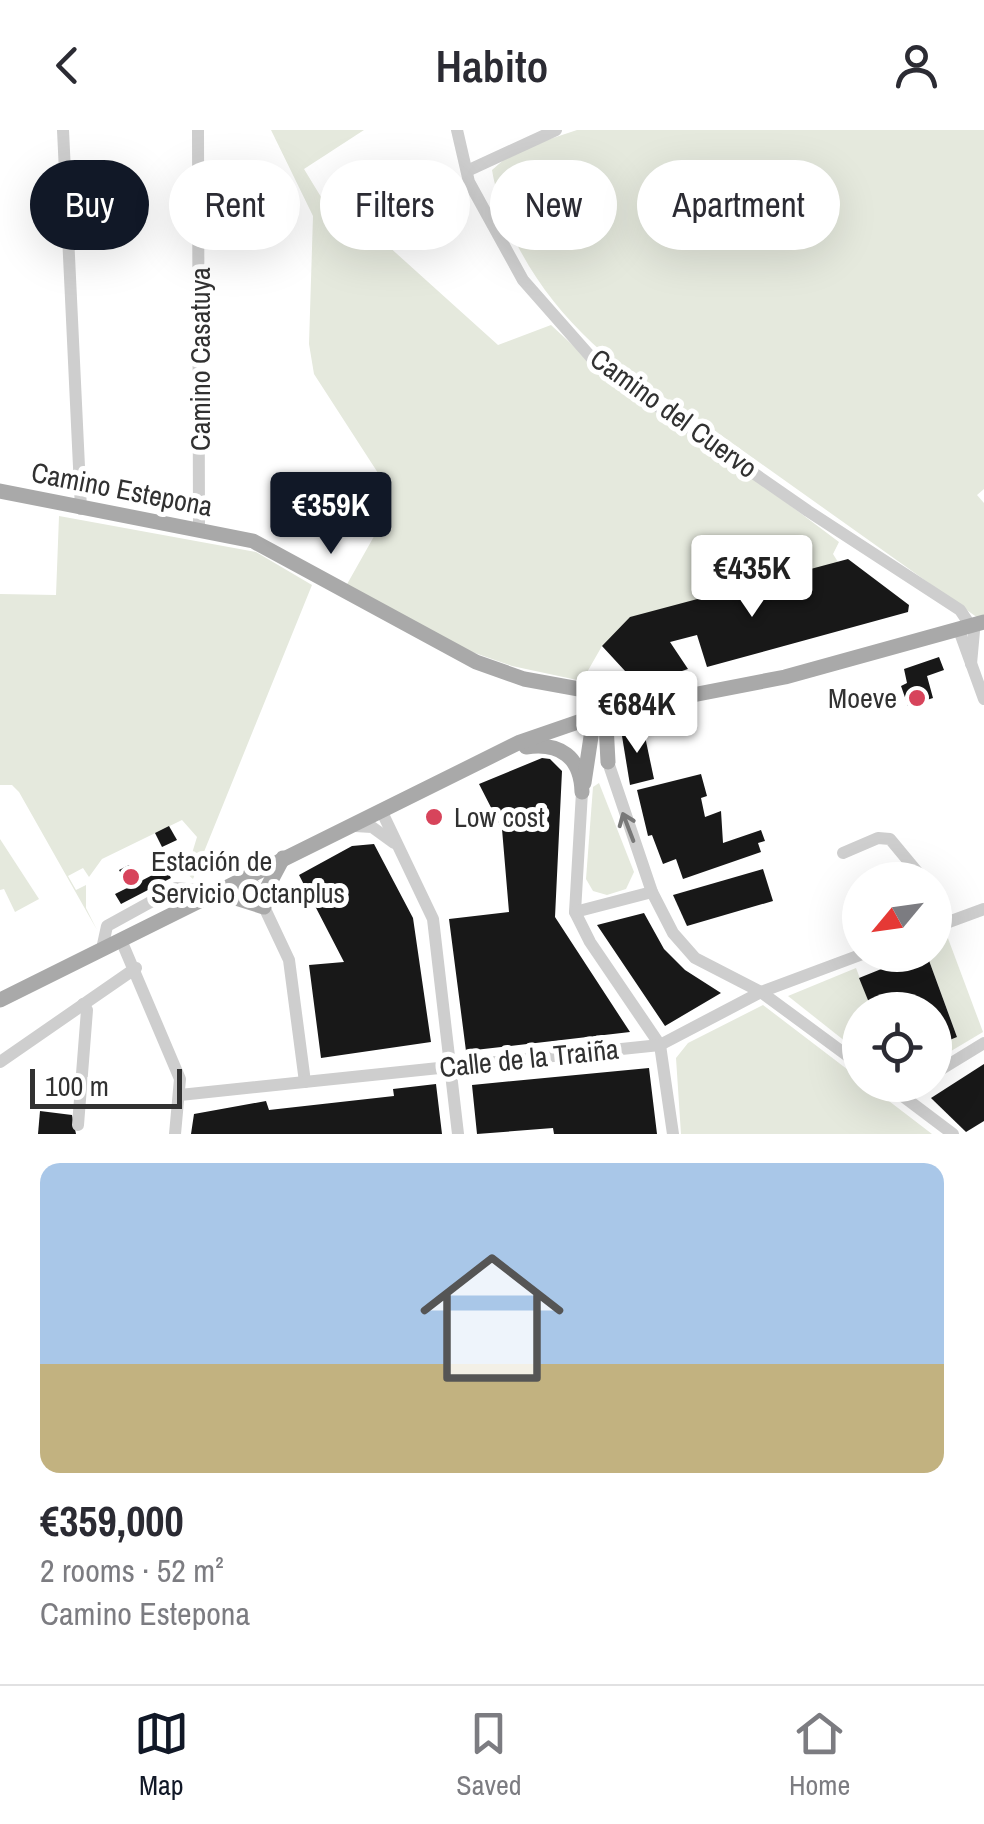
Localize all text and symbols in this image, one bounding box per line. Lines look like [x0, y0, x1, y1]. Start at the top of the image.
text: Habito [436, 35, 548, 96]
icon: back [40, 38, 95, 93]
icon: person [889, 38, 944, 93]
chip: Buy [30, 160, 149, 250]
chip: Rent [169, 160, 300, 250]
chip: Filters [320, 160, 470, 250]
chip: New [490, 160, 617, 250]
chip: Apartment [637, 160, 840, 250]
street label: Camino Casatuya [181, 267, 219, 451]
street label: Camino del Cuervo [583, 339, 765, 487]
street label: Camino Estepona [28, 453, 216, 525]
pin: €359K [261, 472, 401, 557]
text: €359K [292, 483, 370, 526]
pin: €435K [682, 535, 822, 620]
text: €435K [713, 546, 791, 589]
pin: €684K [567, 671, 707, 756]
place label: Moeve [828, 679, 897, 717]
text: €684K [598, 682, 676, 725]
marker: Moeve [906, 687, 928, 709]
place label: Low cost [454, 798, 545, 836]
marker: Low cost [423, 806, 445, 828]
one-way arrow [618, 813, 636, 844]
place label: Estación de Servicio Octanplus [151, 842, 345, 912]
north arrow [842, 862, 952, 972]
map controls [842, 862, 952, 1102]
marker: Estación de Servicio Octanplus [120, 866, 142, 888]
button: locate [842, 992, 952, 1102]
street label: Calle de la Traiña [438, 1030, 621, 1086]
scale bar [30, 1064, 182, 1108]
text: 100 m [45, 1067, 109, 1105]
icon: home [402, 1228, 582, 1408]
text: €359,000 [40, 1493, 184, 1549]
text: 2 rooms · 52 m² [40, 1549, 224, 1592]
text: Camino Estepona [40, 1592, 250, 1635]
tab: Map [134, 1706, 189, 1804]
tab: Saved [456, 1706, 521, 1804]
tab: Home [789, 1706, 850, 1804]

